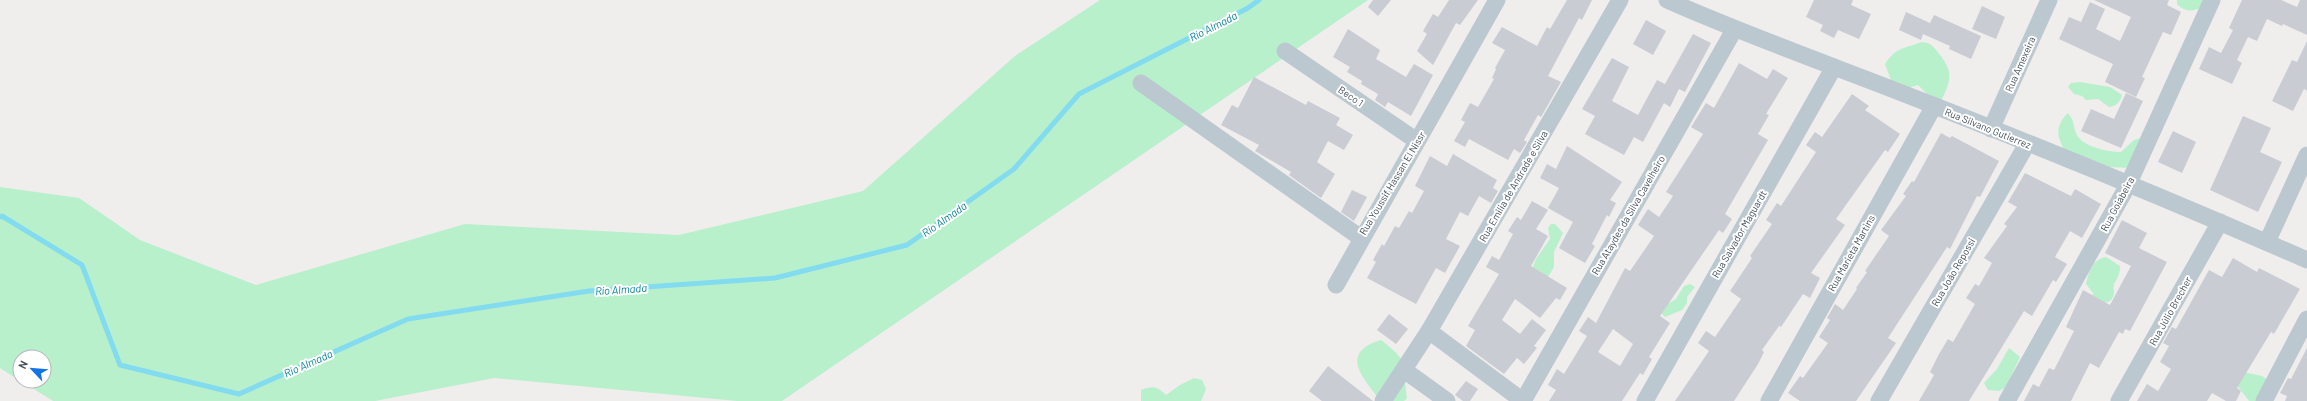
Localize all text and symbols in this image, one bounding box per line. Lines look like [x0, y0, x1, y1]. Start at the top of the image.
water label: Río Almada [1187, 8, 1239, 44]
street label: Rua Amexeira [2002, 35, 2038, 93]
street label: Beco 1 [1336, 83, 1366, 109]
street label: Rua Silvano Gutierrez [1943, 105, 2033, 151]
street label: Rua Emilia de Andrade e Silva [1476, 128, 1550, 244]
street label: Rua Youssif Hassan El Nissr [1356, 129, 1428, 237]
street label: Rua Ataydes da Silva Cavelheiro [1589, 153, 1667, 277]
street label: Rua Goiabeira [2098, 175, 2136, 233]
street label: Rua Salvador Maguardt [1709, 188, 1769, 280]
water label: Río Almada [919, 199, 969, 239]
street label: Rua Marieta Martins [1825, 213, 1877, 293]
street label: Rua João Repossi [1929, 236, 1977, 308]
street label: Rua Júlio Brecher [2146, 274, 2194, 347]
water label: Río Almada [595, 281, 648, 297]
water label: Río Almada [282, 346, 335, 380]
north arrow [12, 349, 52, 389]
text: N [15, 358, 30, 371]

